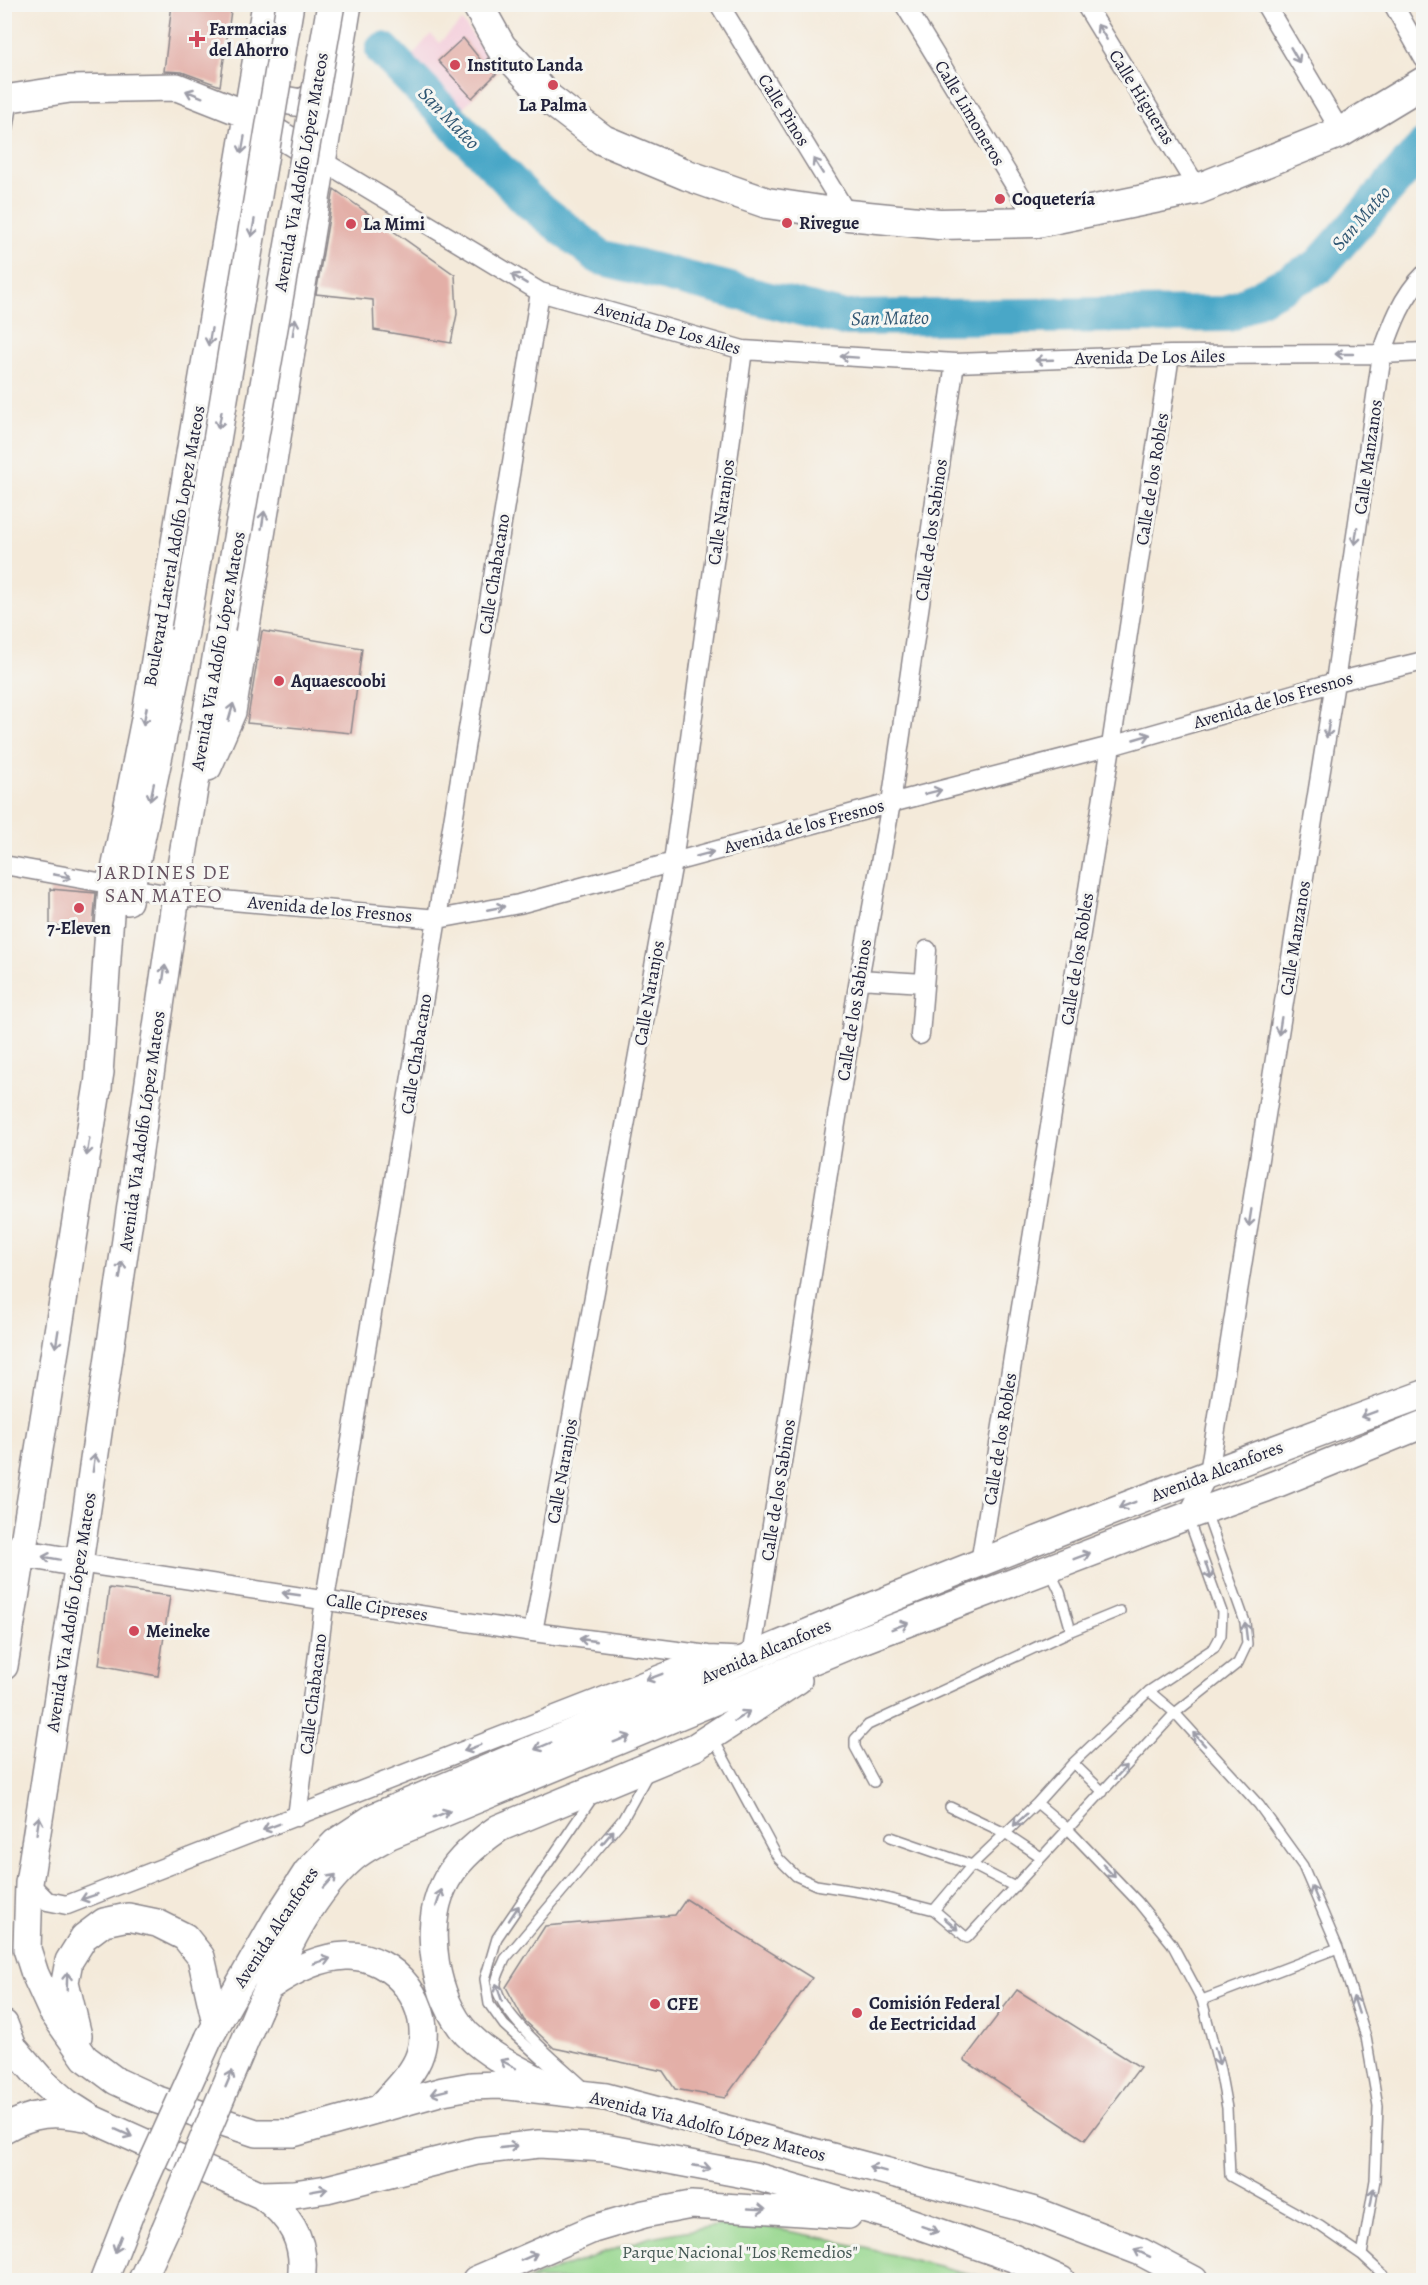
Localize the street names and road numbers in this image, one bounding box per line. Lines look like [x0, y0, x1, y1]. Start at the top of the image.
street label: Calle Higueras [1103, 45, 1181, 149]
street label: Avenida Via Adolfo López Mateos [268, 51, 334, 294]
street label: Calle Limoneros [929, 56, 1011, 170]
street label: Calle Pinos [752, 69, 816, 151]
street label: Avenida De Los Ailes [591, 295, 744, 360]
street label: Avenida De Los Ailes [1074, 344, 1225, 370]
street label: Calle Manzanos [1348, 398, 1388, 516]
street label: Boulevard Lateral Adolfo Lopez Mateos [137, 404, 211, 688]
street label: Calle de los Robles [1130, 411, 1174, 547]
street label: Calle Naranjos [702, 457, 740, 567]
street label: Calle de los Sabinos [909, 457, 953, 603]
street label: Calle Chabacano [473, 512, 515, 636]
street label: Avenida Via Adolfo López Mateos [185, 530, 251, 773]
street label: Avenida de los Fresnos [1189, 666, 1356, 735]
street label: Avenida de los Fresnos [720, 793, 887, 859]
street label: Calle Manzanos [1274, 879, 1316, 997]
street label: Avenida de los Fresnos [246, 890, 413, 928]
street label: Calle de los Robles [1055, 891, 1099, 1027]
street label: Calle de los Sabinos [831, 937, 877, 1083]
street label: Calle Naranjos [628, 938, 670, 1048]
street label: Calle Chabacano [395, 992, 437, 1116]
street label: Avenida Via Adolfo López Mateos [113, 1009, 171, 1254]
street label: Calle de los Robles [978, 1371, 1022, 1507]
street label: Calle Naranjos [541, 1416, 583, 1526]
street label: Calle de los Sabinos [755, 1417, 801, 1563]
street label: Avenida Alcanfores [1147, 1435, 1286, 1508]
street label: Avenida Via Adolfo López Mateos [40, 1490, 102, 1735]
street label: Calle Cipreses [324, 1587, 430, 1627]
street label: Avenida Alcanfores [696, 1613, 835, 1690]
street label: Calle Chabacano [294, 1632, 332, 1756]
street label: Avenida Alcanfores [227, 1862, 324, 1993]
street label: Avenida Via Adolfo López Mateos [587, 2085, 828, 2167]

